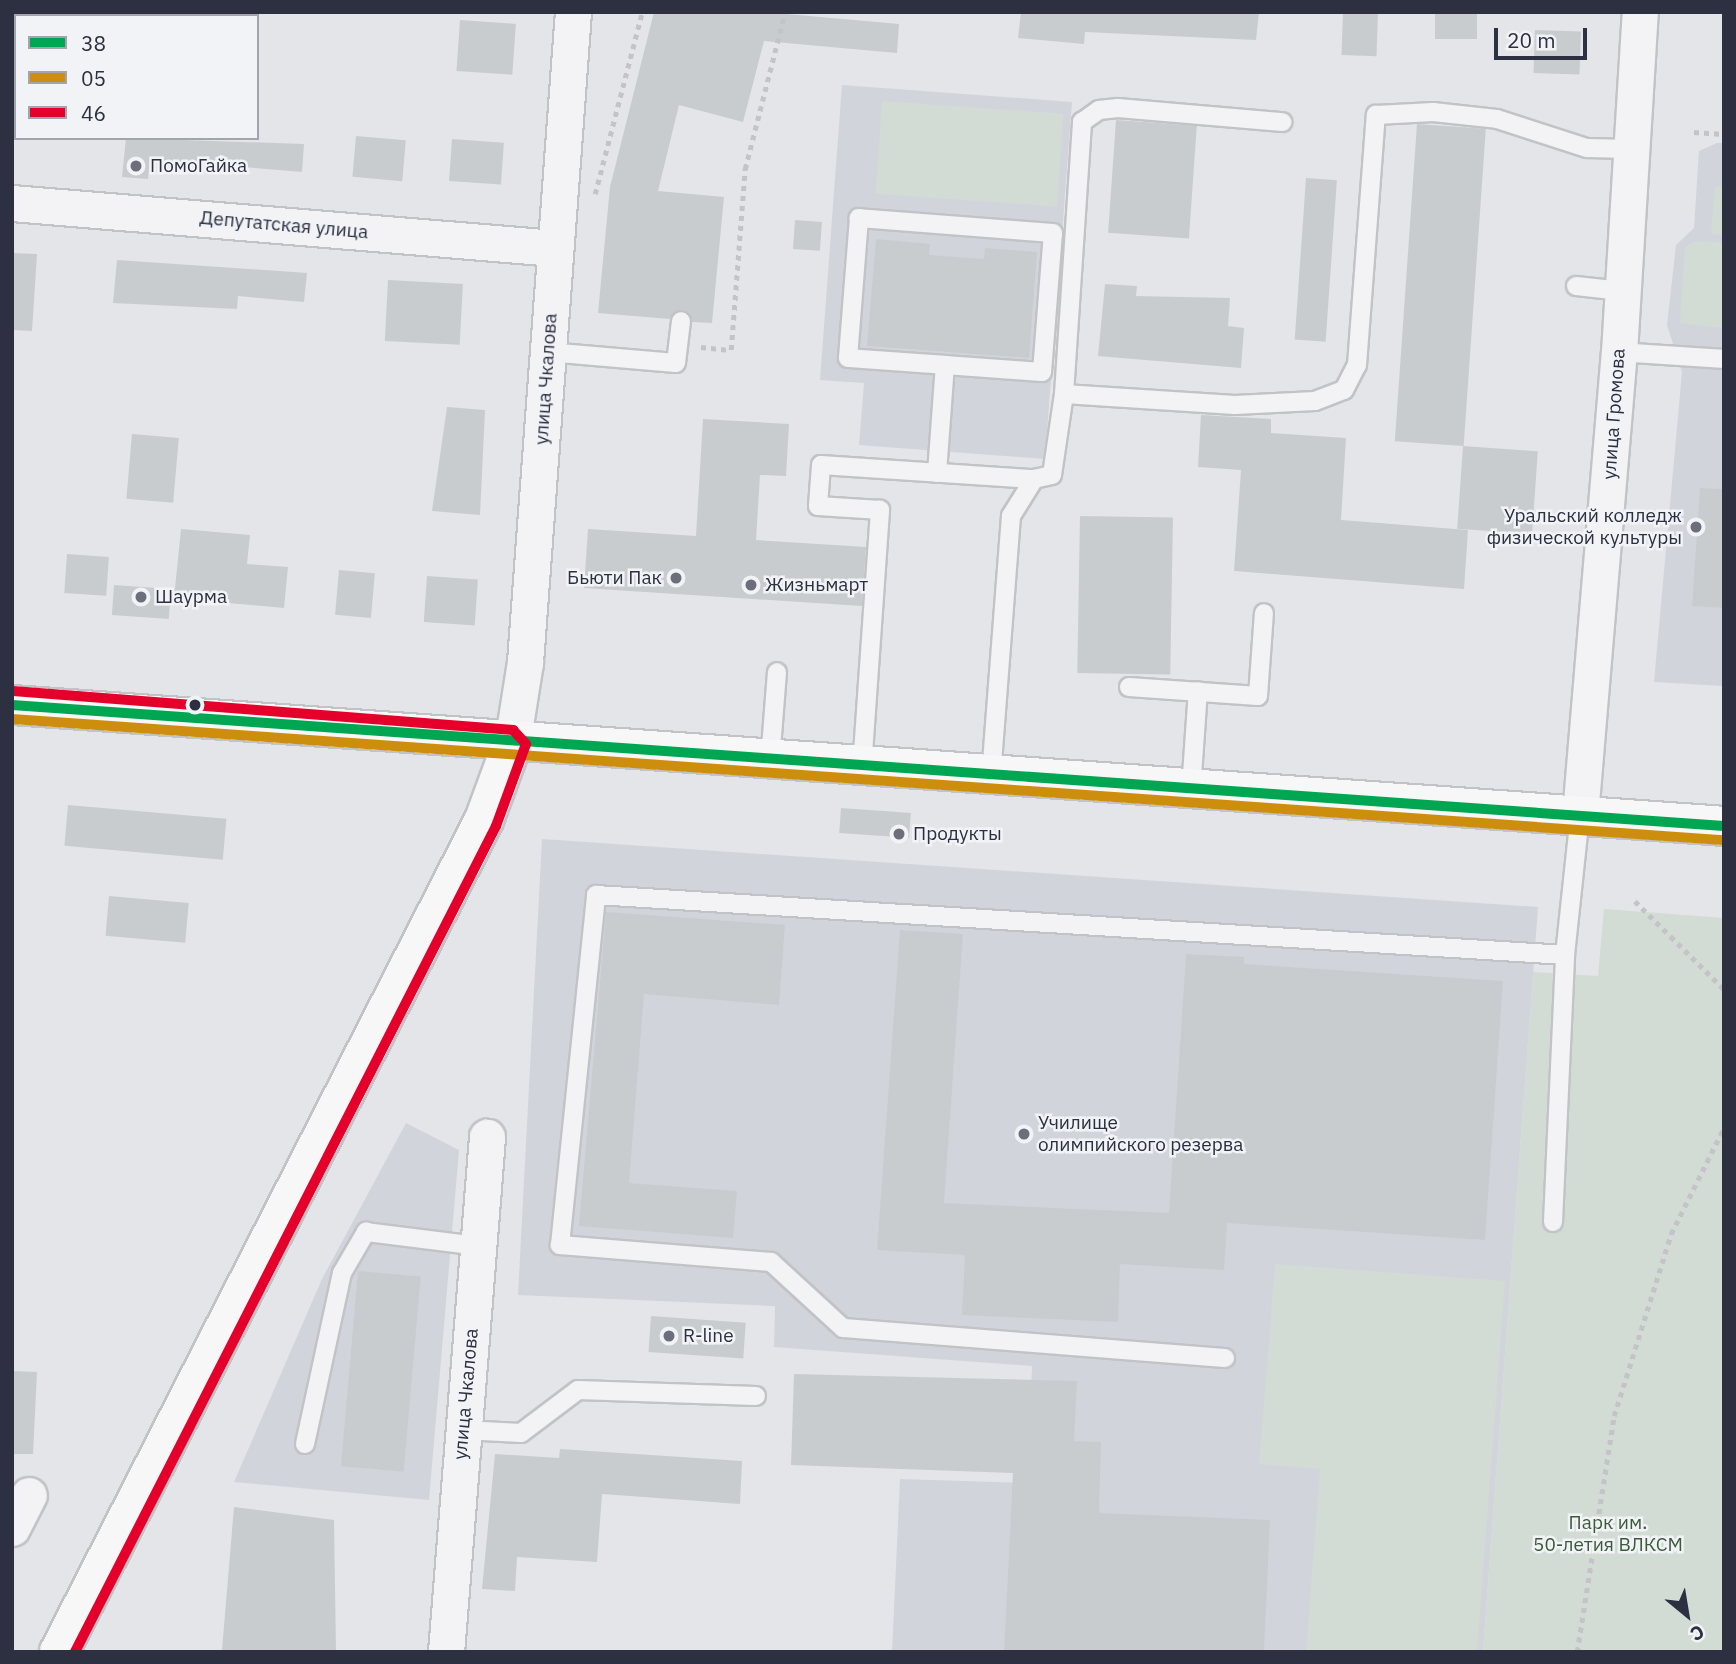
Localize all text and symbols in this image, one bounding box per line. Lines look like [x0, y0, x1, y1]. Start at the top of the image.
legend [14, 14, 259, 140]
scale bar [1498, 14, 1591, 58]
text: 20 m [1507, 26, 1556, 54]
text: 38 [81, 29, 106, 57]
text: 05 [81, 64, 106, 92]
text: 46 [81, 99, 106, 127]
place label: ПомоГайка [150, 155, 247, 177]
marker: ПомоГайка [128, 158, 144, 174]
street label: Депутатская улица [199, 206, 369, 244]
street label: улица Чкалова [530, 312, 562, 446]
street label: улица Громова [1598, 348, 1630, 480]
place label: Уральский колледж физической культуры [1487, 505, 1682, 549]
marker: Уральский колледж физической культуры [1688, 519, 1704, 535]
place label: Бьюти Пак [567, 567, 662, 589]
marker: Бьюти Пак [668, 570, 684, 586]
place label: Жизньмарт [765, 574, 868, 596]
marker: Жизньмарт [743, 577, 759, 593]
place label: Шаурма [155, 586, 227, 608]
marker: Шаурма [133, 589, 149, 605]
unlabelled marker [188, 698, 202, 712]
place label: Продукты [913, 823, 1002, 845]
marker: Продукты [891, 826, 907, 842]
place label: Училище олимпийского резерва [1038, 1112, 1243, 1156]
marker: Училище олимпийского резерва [1016, 1126, 1032, 1142]
place label: R-line [683, 1325, 734, 1347]
street label: улица Чкалова [449, 1327, 483, 1461]
marker: R-line [661, 1328, 677, 1344]
park label: Парк им. 50-летия ВЛКСМ [1533, 1512, 1683, 1556]
north arrow [1652, 1580, 1722, 1650]
text: С [1686, 1620, 1709, 1647]

